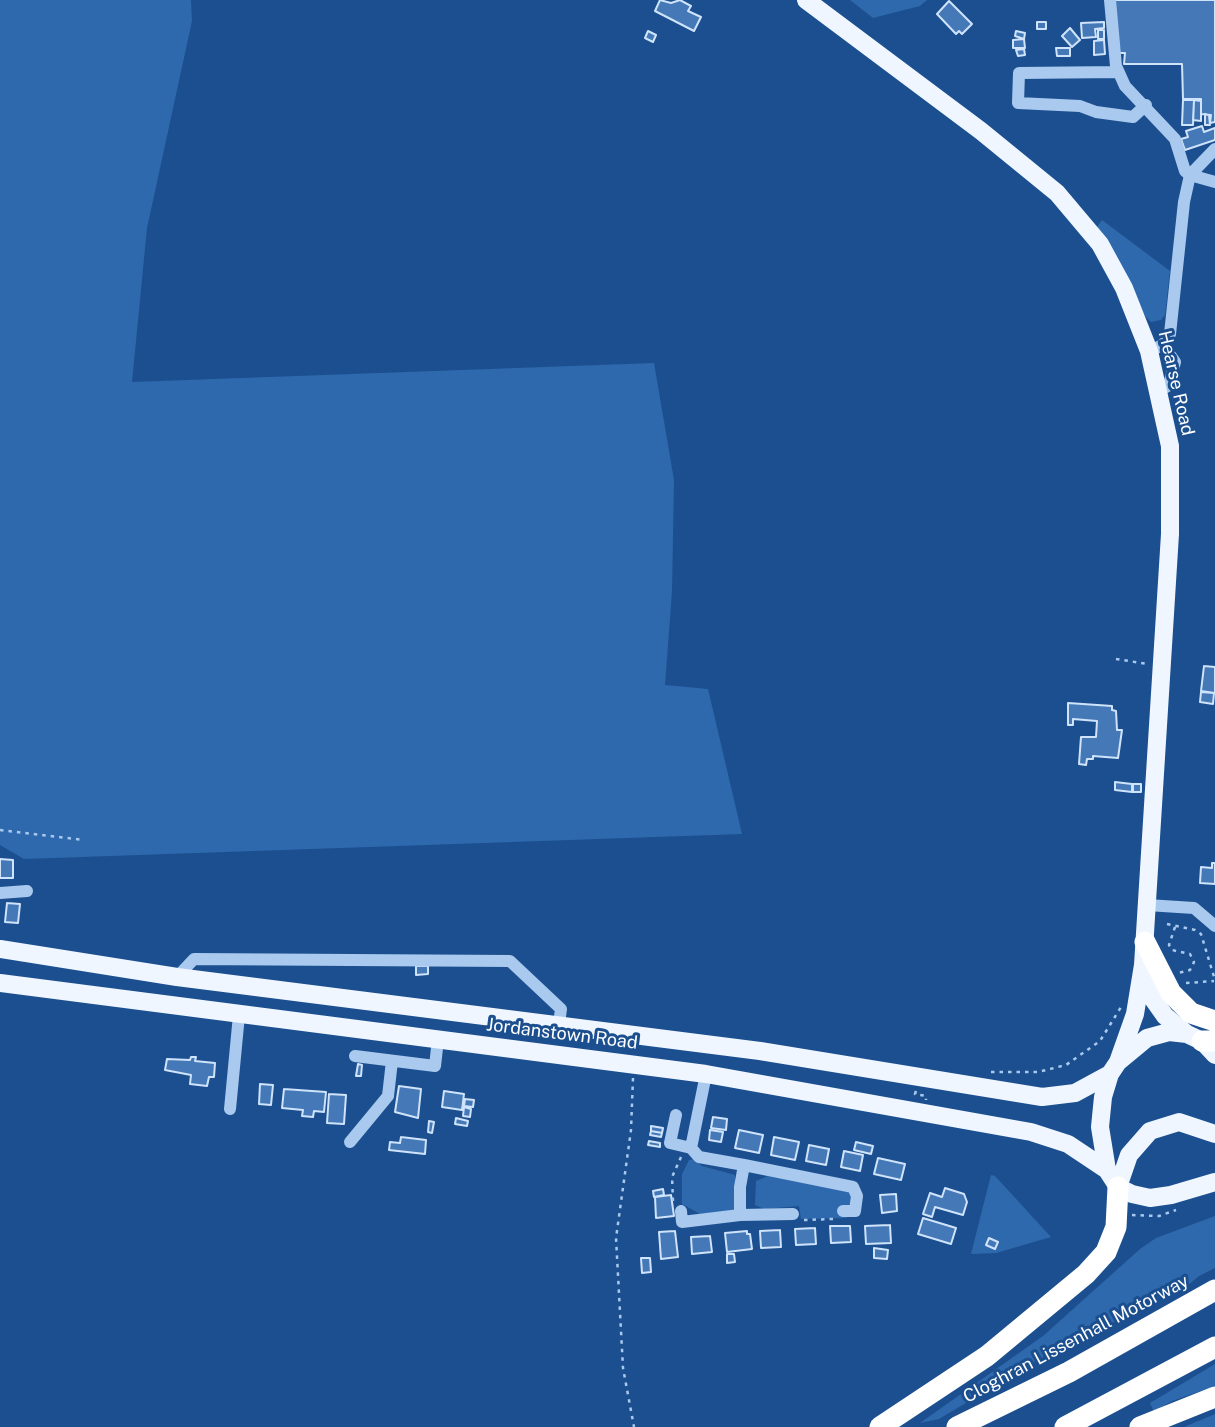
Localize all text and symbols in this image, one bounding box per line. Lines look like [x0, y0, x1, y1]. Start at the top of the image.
street label: Hearse Road [1153, 328, 1199, 438]
street label: Jordanstown Road [485, 1014, 639, 1054]
street label: Cloghran Lissenhall Motorway [960, 1270, 1192, 1408]

